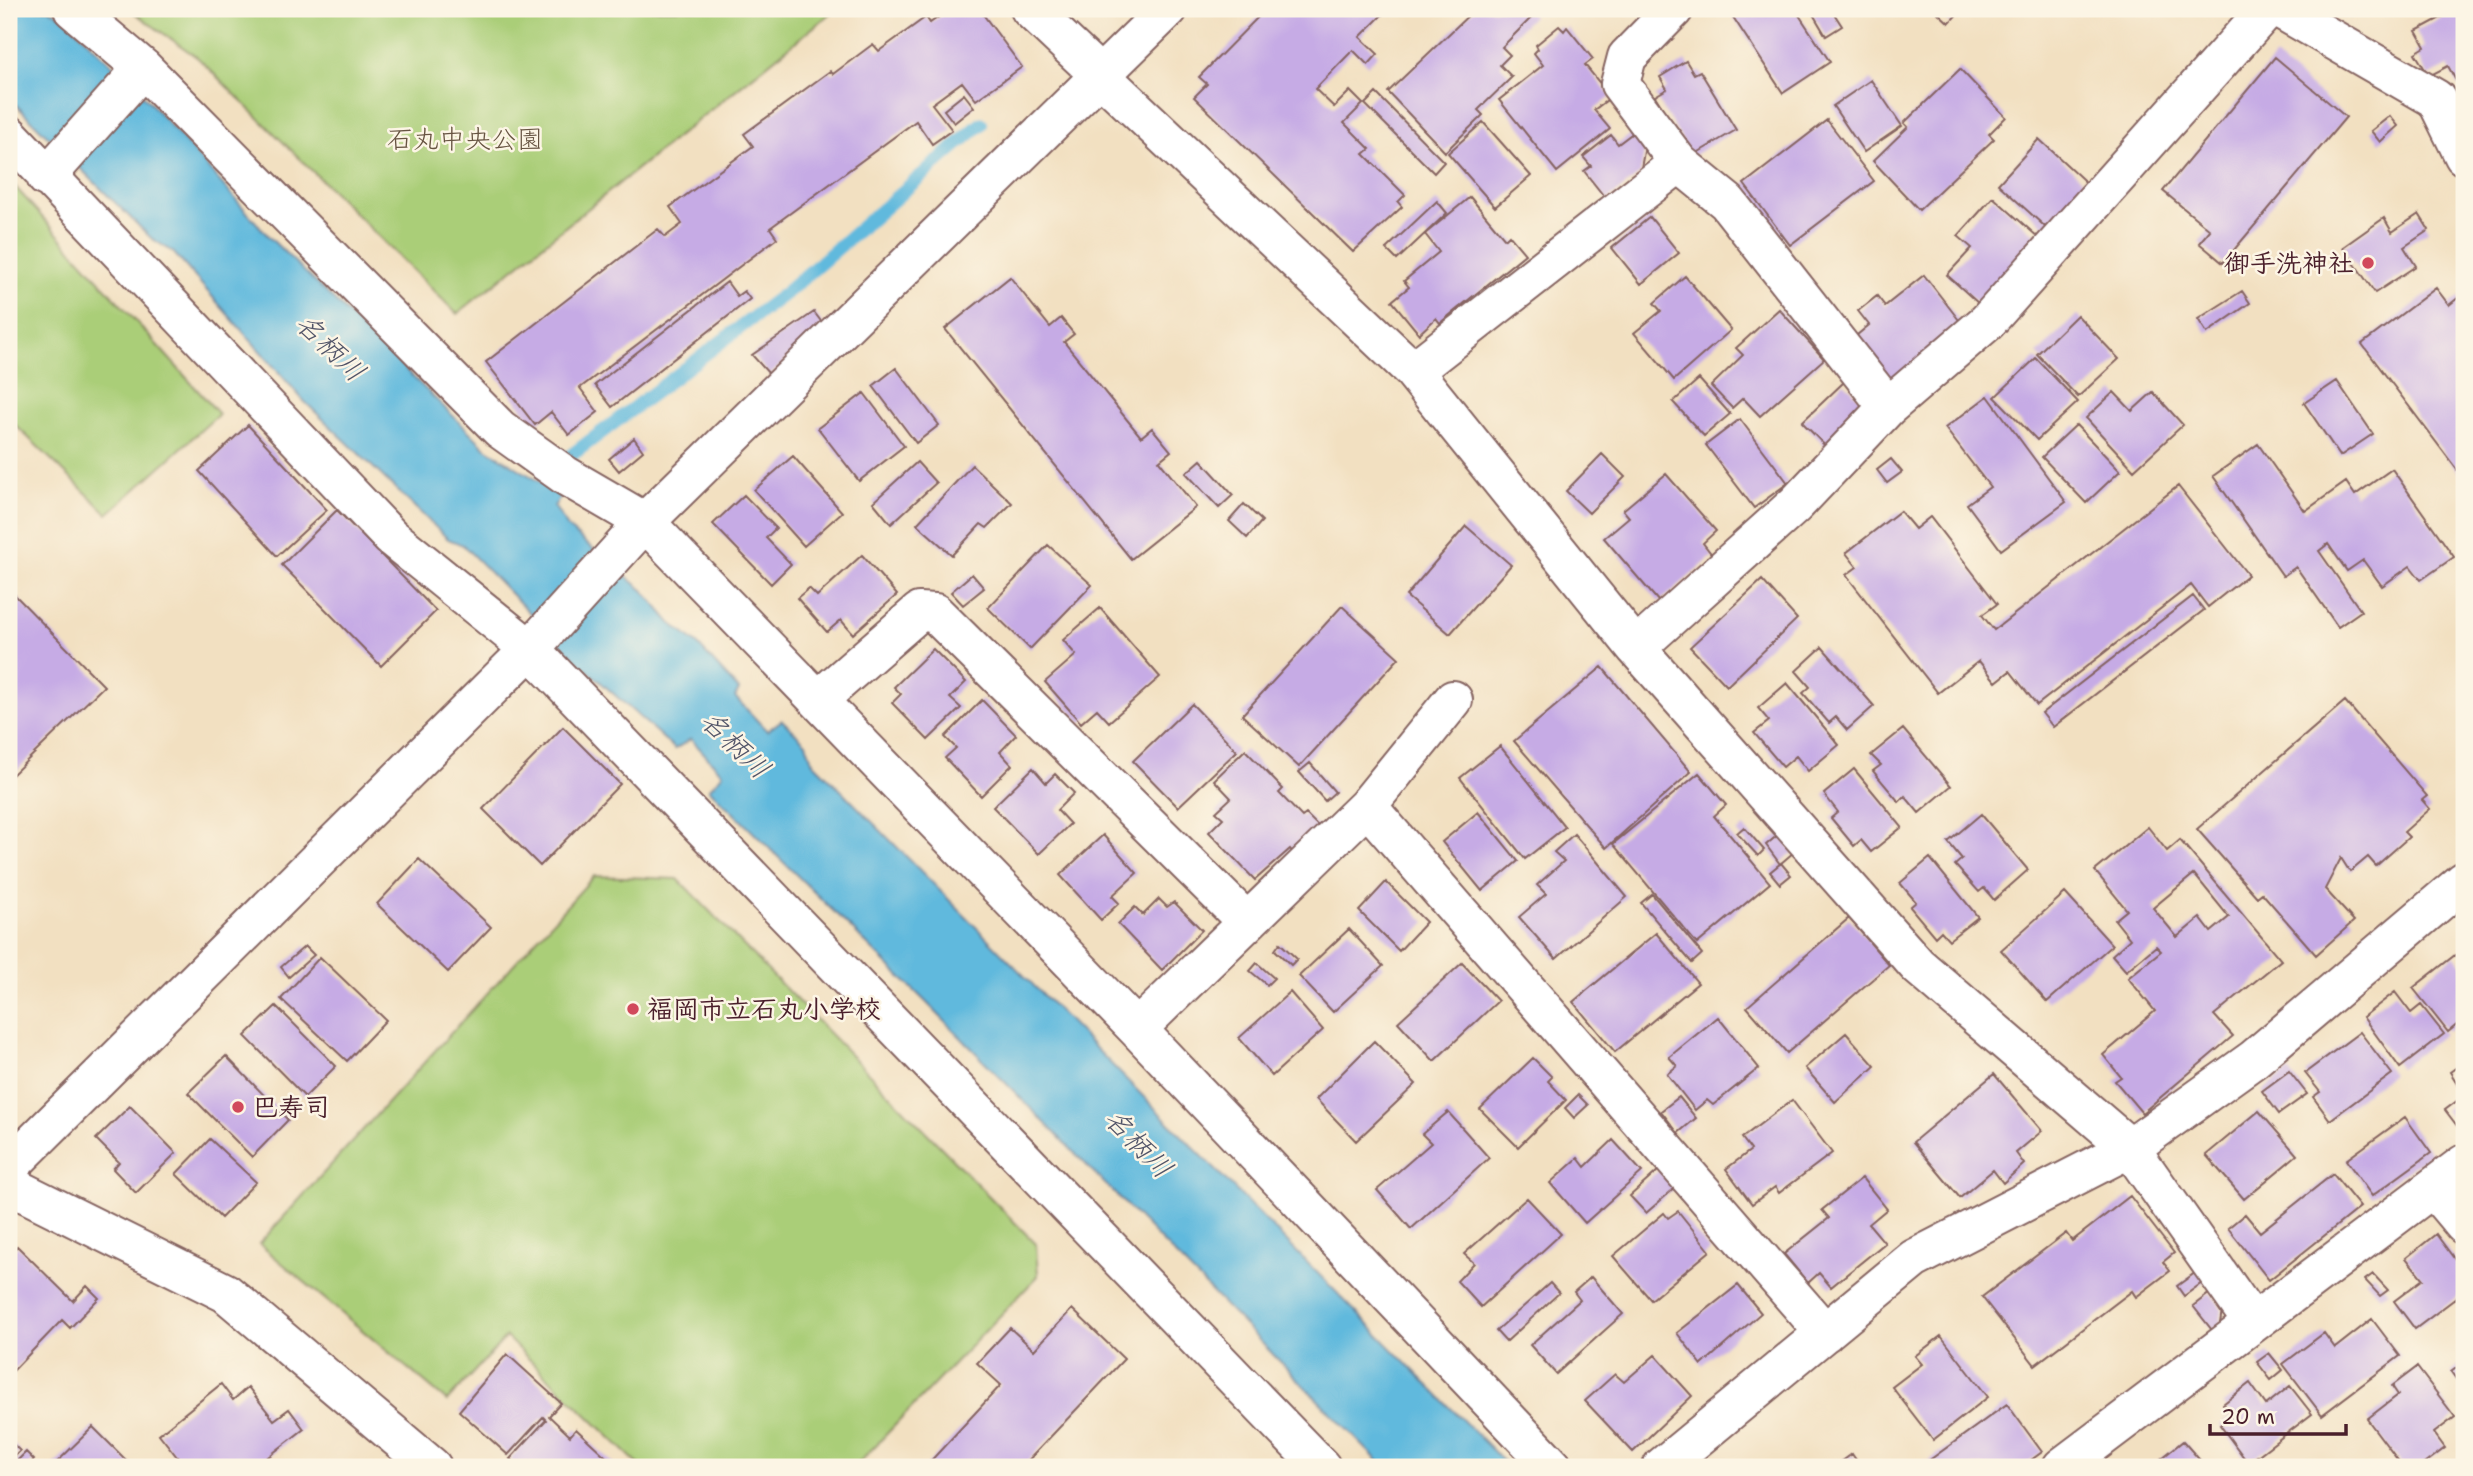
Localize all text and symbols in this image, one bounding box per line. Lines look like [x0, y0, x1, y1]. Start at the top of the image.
park label: 石丸中央公園 [387, 121, 543, 156]
place label: 御手洗神社 [2224, 245, 2354, 280]
marker: 御手洗神社 [2360, 255, 2376, 271]
water label: 名柄川 [288, 304, 374, 390]
water label: 名柄川 [693, 701, 779, 787]
place label: 福岡市立石丸小学校 [647, 991, 881, 1026]
marker: 福岡市立石丸小学校 [625, 1001, 641, 1017]
place label: 巴寿司 [252, 1089, 330, 1124]
marker: 巴寿司 [230, 1099, 246, 1115]
water label: 名柄川 [1096, 1100, 1182, 1186]
scale bar [2210, 1392, 2347, 1436]
text: 20 m [2221, 1403, 2275, 1431]

